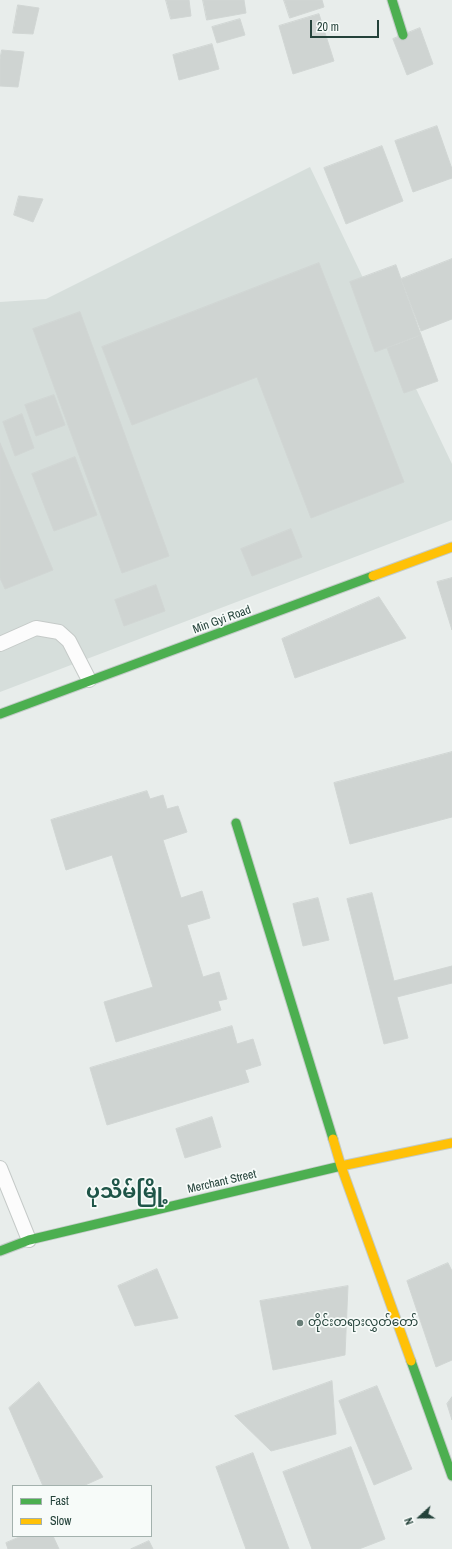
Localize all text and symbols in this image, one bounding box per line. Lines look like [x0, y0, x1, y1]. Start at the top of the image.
scale bar [312, 12, 381, 38]
text: 20 m [317, 19, 339, 35]
street label: Min Gyi Road [191, 603, 253, 637]
street label: Merchant Street [186, 1167, 258, 1197]
district label: ပုသိမ်မြို့ [86, 1181, 168, 1205]
place label: တိုင်းတရားလွှတ်တော် [308, 1316, 418, 1330]
marker: တိုင်းတရားလွှတ်တော် [295, 1318, 305, 1328]
legend [12, 1485, 152, 1537]
text: Fast [50, 1493, 69, 1509]
north arrow [400, 1497, 440, 1537]
text: Slow [50, 1513, 71, 1529]
text: N [401, 1516, 417, 1527]

